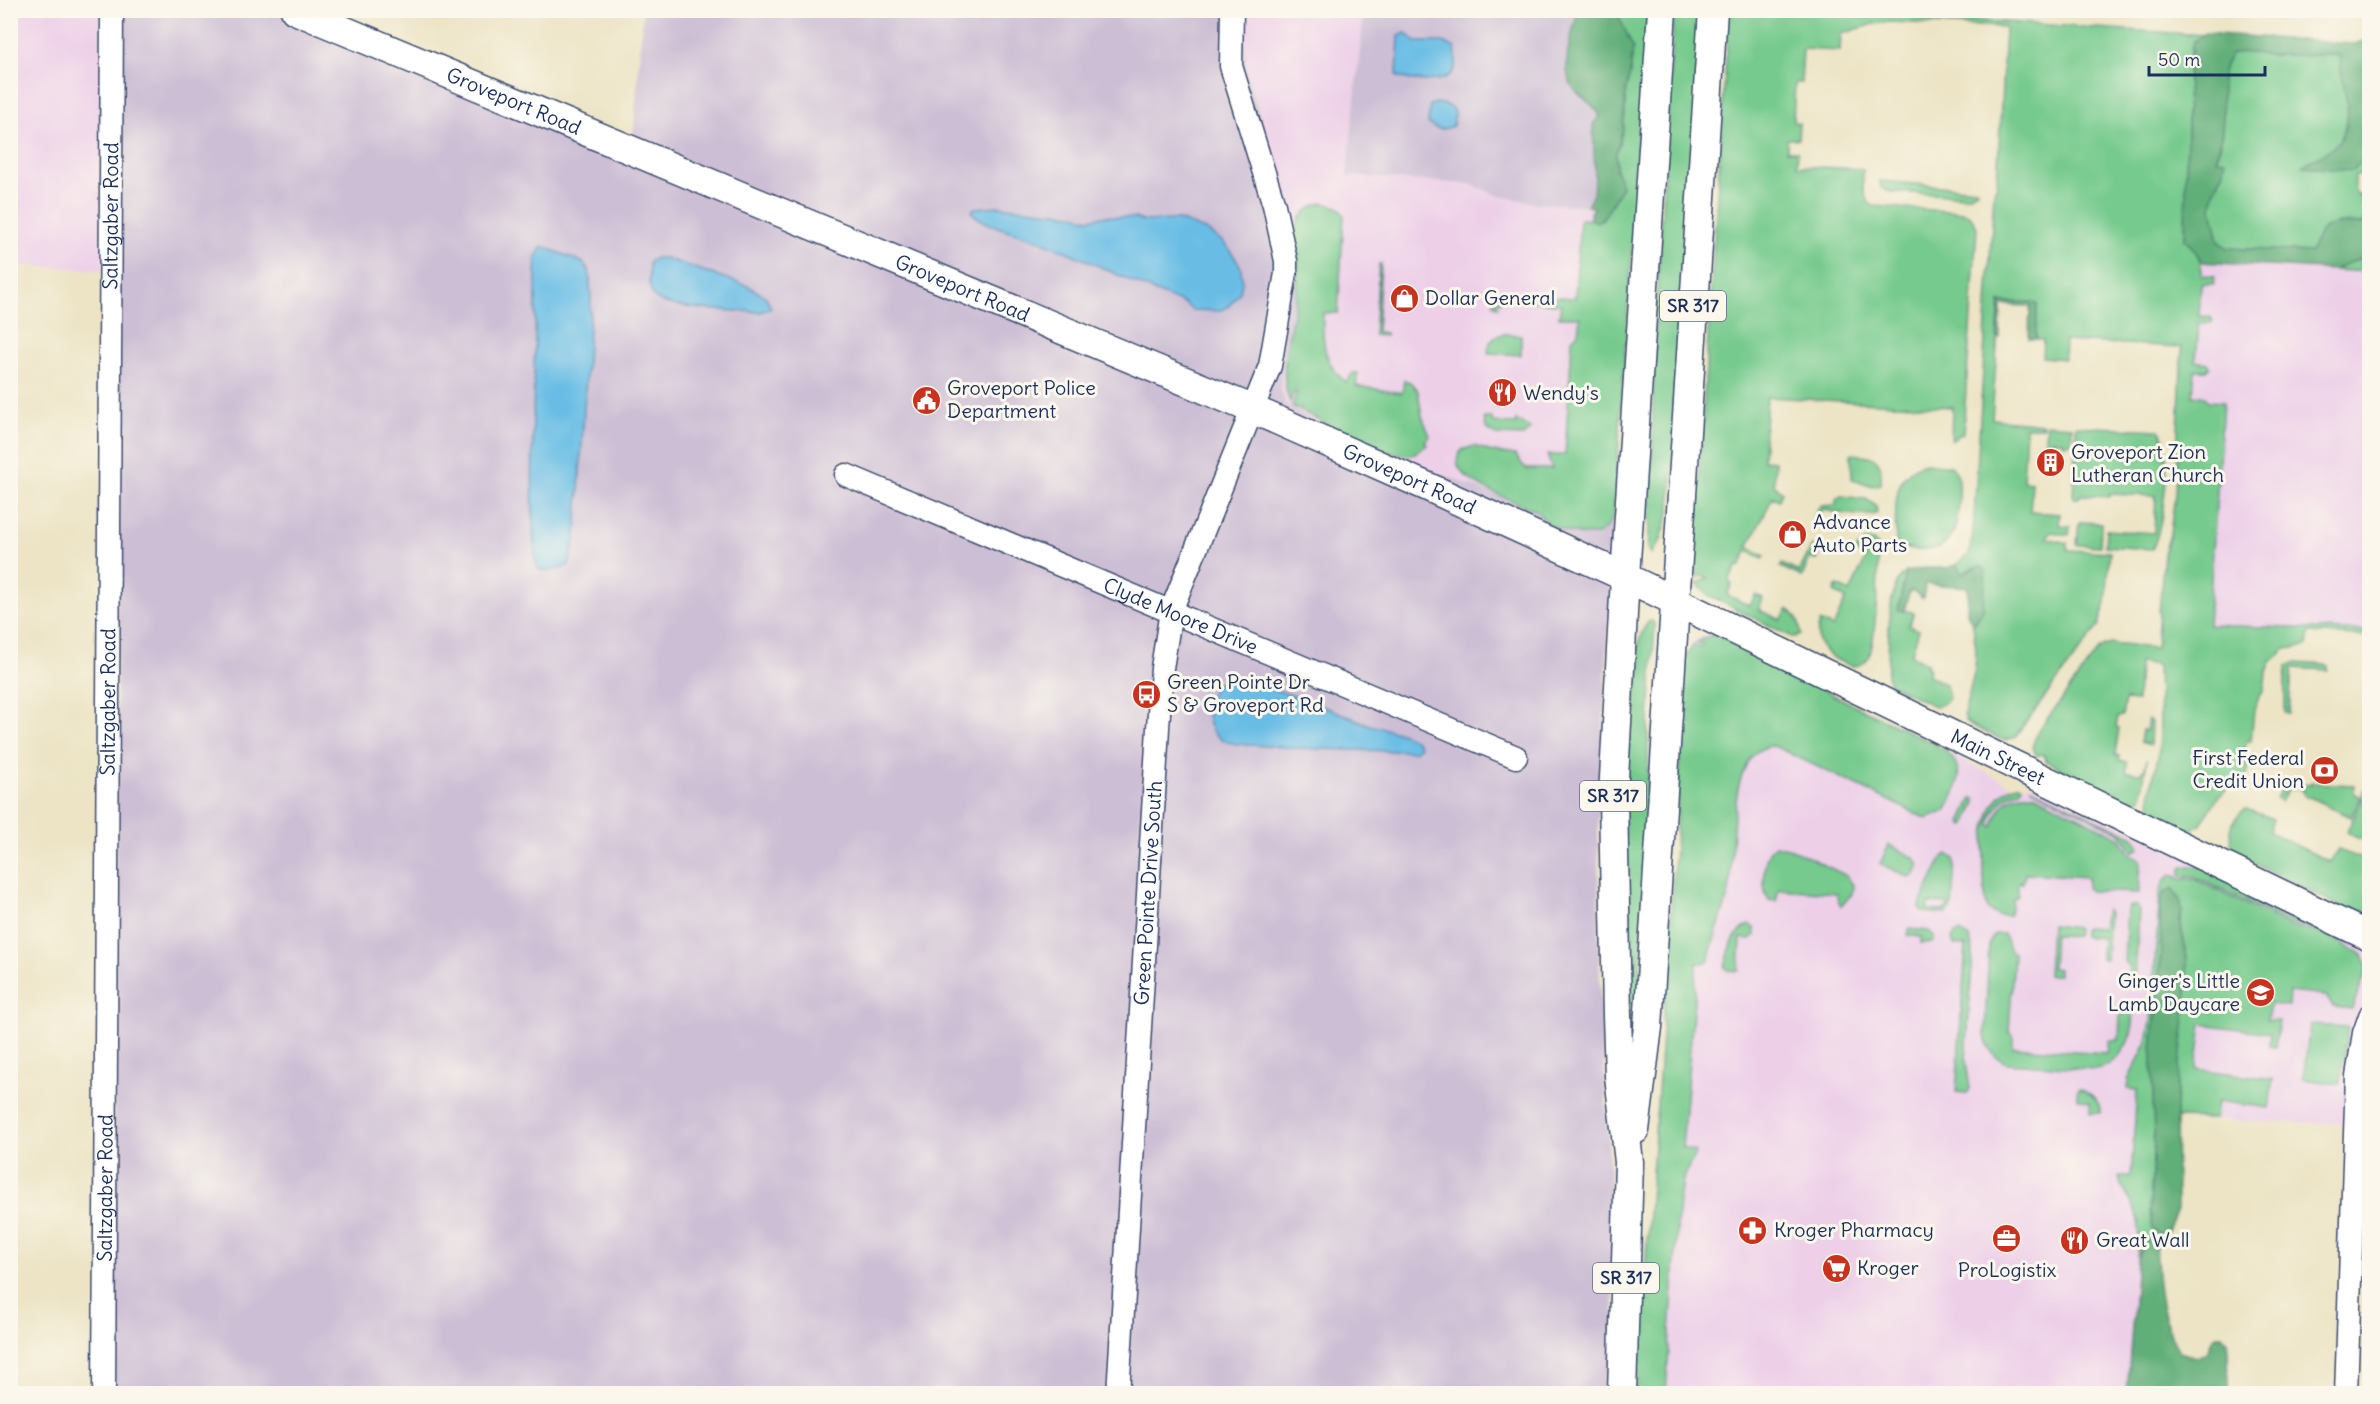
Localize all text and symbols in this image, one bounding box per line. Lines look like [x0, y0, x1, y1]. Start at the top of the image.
scale bar [2149, 39, 2264, 77]
text: 50 m [2158, 48, 2200, 71]
street label: Groveport Road [443, 62, 585, 140]
street label: Saltzgaber Road [97, 142, 123, 290]
street label: Groveport Road [892, 249, 1034, 327]
shop icon: Dollar General [1388, 282, 1420, 314]
place label: Dollar General [1425, 285, 1555, 310]
road number: SR 317 [1660, 291, 1726, 321]
place label: Groveport Police Department [947, 375, 1096, 423]
restaurant icon: Wendy's [1486, 377, 1518, 409]
place label: Wendy's [1523, 380, 1599, 405]
public building icon: Groveport Police Department [910, 384, 942, 416]
street label: Groveport Road [1339, 438, 1480, 519]
place label: Groveport Zion Lutheran Church [2071, 439, 2224, 487]
building icon: Groveport Zion Lutheran Church [2034, 447, 2066, 479]
place label: Advance Auto Parts [1813, 509, 1907, 557]
shop icon: Advance Auto Parts [1776, 518, 1808, 550]
street label: Clyde Moore Drive [1100, 572, 1262, 659]
street label: Saltzgaber Road [95, 628, 120, 776]
place label: Green Pointe Dr S & Groveport Rd [1167, 669, 1324, 717]
bus stop icon: Green Pointe Dr S & Groveport Rd [1130, 678, 1162, 710]
street label: Main Street [1947, 723, 2050, 790]
place label: First Federal Credit Union [2192, 745, 2304, 793]
bank icon: First Federal Credit Union [2309, 754, 2341, 786]
street label: Green Pointe Drive South [1128, 780, 1167, 1006]
road number: SR 317 [1580, 781, 1646, 811]
place label: Ginger's Little Lamb Daycare [2108, 968, 2240, 1016]
school or university icon: Ginger's Little Lamb Daycare [2245, 976, 2277, 1008]
street label: Saltzgaber Road [92, 1114, 118, 1262]
pharmacy icon: Kroger Pharmacy [1737, 1214, 1769, 1246]
place label: Kroger Pharmacy [1774, 1217, 1934, 1242]
office icon: ProLogistix [1991, 1223, 2023, 1255]
restaurant icon: Great Wall [2059, 1224, 2091, 1256]
place label: Great Wall [2096, 1227, 2190, 1252]
supermarket icon: Kroger [1820, 1252, 1852, 1284]
place label: Kroger [1857, 1255, 1919, 1280]
place label: ProLogistix [1958, 1257, 2057, 1282]
road number: SR 317 [1593, 1263, 1659, 1293]

